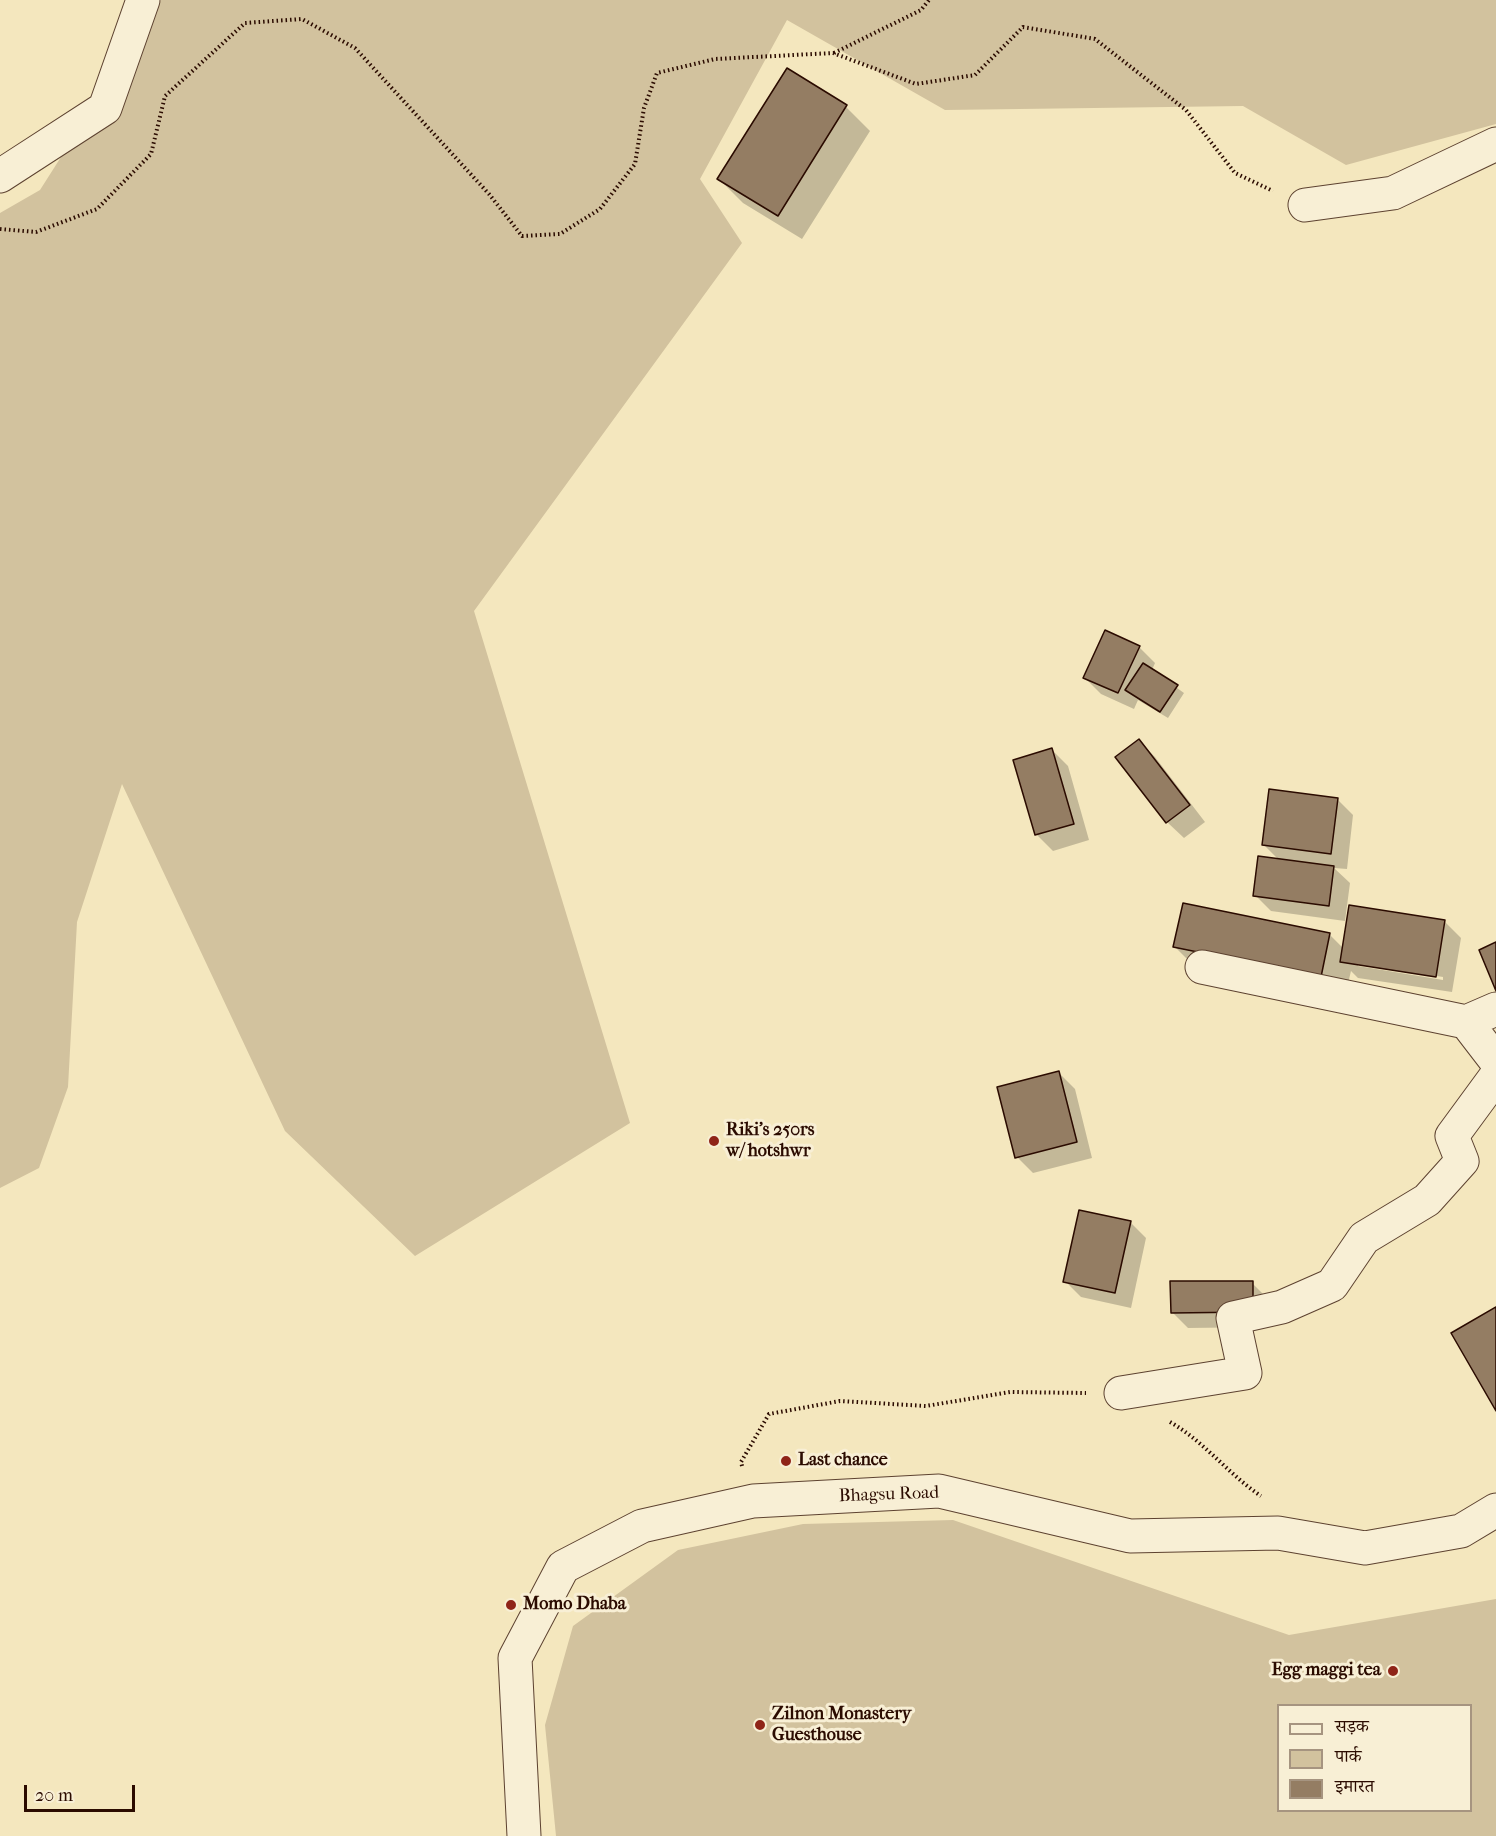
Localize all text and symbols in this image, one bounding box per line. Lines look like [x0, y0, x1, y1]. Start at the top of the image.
place label: Riki's 250rs w/ hotshwr [726, 1120, 814, 1162]
marker: Riki's 250rs w/ hotshwr [707, 1134, 721, 1148]
place label: Last chance [798, 1450, 888, 1472]
marker: Last chance [779, 1454, 793, 1468]
street label: Bhagsu Road [838, 1482, 940, 1508]
place label: Momo Dhaba [523, 1594, 626, 1616]
marker: Momo Dhaba [504, 1598, 518, 1612]
place label: Egg maggi tea [1271, 1660, 1381, 1682]
marker: Egg maggi tea [1386, 1664, 1400, 1678]
place label: Zilnon Monastery Guesthouse [772, 1704, 911, 1746]
legend [1277, 1704, 1472, 1812]
text: सड़क [1335, 1716, 1369, 1737]
marker: Zilnon Monastery Guesthouse [753, 1718, 767, 1732]
text: पार्क [1335, 1746, 1362, 1767]
scale bar [27, 1773, 138, 1811]
text: इमारत [1335, 1776, 1374, 1797]
text: 20 m [35, 1785, 73, 1806]

